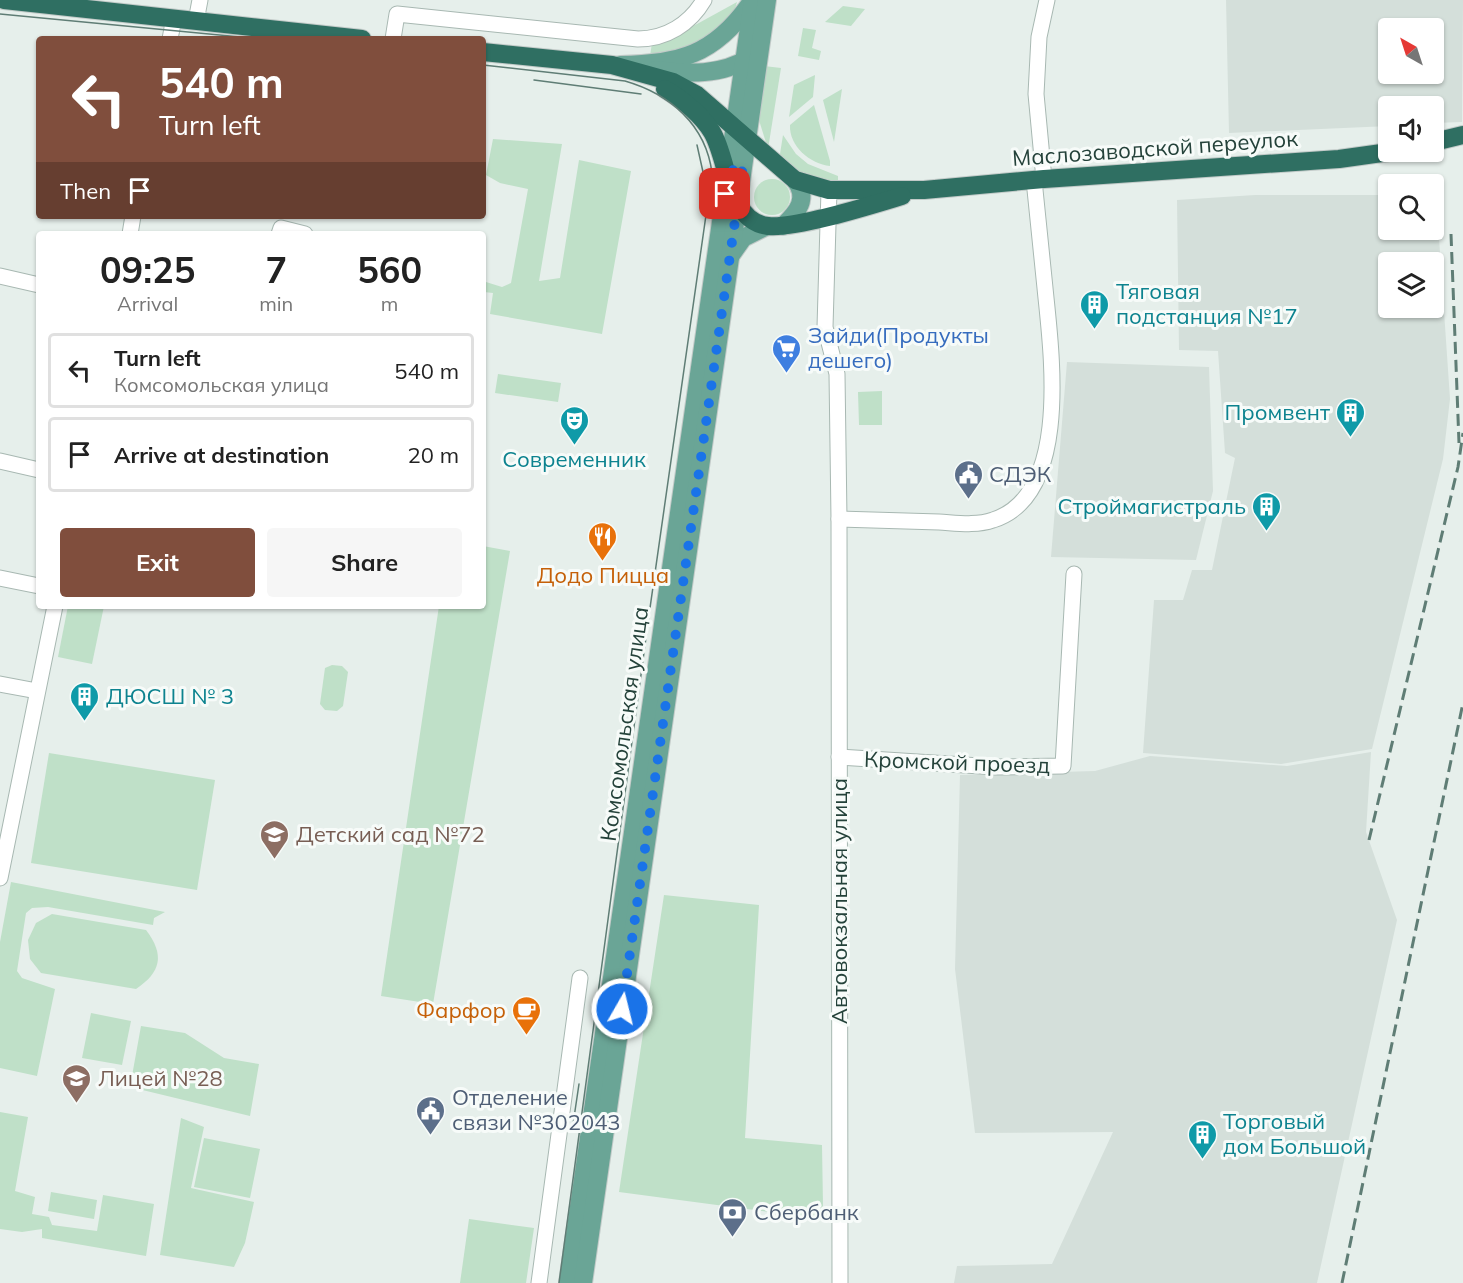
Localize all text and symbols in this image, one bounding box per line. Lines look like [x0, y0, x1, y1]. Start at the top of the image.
north arrow [1378, 18, 1444, 84]
map controls [1378, 18, 1444, 318]
text: 540 m [159, 56, 284, 109]
icon: left [60, 60, 138, 138]
button: sound [1378, 96, 1444, 162]
text: Turn left [159, 108, 261, 142]
street label: Маслозаводской переулок [1011, 124, 1299, 172]
pin [699, 168, 750, 219]
icon: arrive [123, 174, 156, 207]
button: search [1378, 174, 1444, 240]
text: Then [60, 177, 111, 205]
icon: arrive [708, 177, 741, 210]
text: 09:25 [100, 247, 195, 292]
text: 7 [265, 247, 287, 292]
text: 560 [357, 247, 422, 292]
button: layers [1378, 252, 1444, 318]
place label: Тяговая подстанция №17 [1116, 277, 1298, 330]
building icon: Тяговая подстанция №17 [1079, 288, 1111, 330]
text: Arrival [117, 291, 178, 316]
text: min [259, 291, 293, 316]
text: m [381, 291, 398, 316]
place label: Зайди(Продукты дешего) [808, 321, 989, 374]
supermarket icon: Зайди(Продукты дешего) [771, 332, 803, 374]
text: Turn left [114, 344, 201, 372]
icon: left [63, 354, 96, 387]
text: 540 m [394, 357, 459, 385]
text: Комсомольская улица [114, 372, 329, 397]
building icon: Промвент [1335, 396, 1367, 438]
place label: Промвент [1225, 398, 1330, 426]
theatre icon: Современник [558, 404, 590, 446]
icon: arrive [63, 438, 96, 471]
text: Arrive at destination [114, 441, 329, 469]
text: 20 m [408, 441, 459, 469]
place label: Современник [502, 445, 646, 473]
public building icon: СДЭК [952, 458, 984, 500]
place label: СДЭК [989, 460, 1052, 488]
building icon: Строймагистраль [1251, 490, 1283, 532]
place label: Строймагистраль [1058, 492, 1246, 520]
restaurant icon: Додо Пицца [587, 520, 619, 562]
button: Exit [60, 528, 255, 597]
button: Share [267, 528, 462, 597]
place label: Додо Пицца [537, 561, 669, 589]
street label: Комсомольская улица [594, 605, 654, 843]
building icon: ДЮСШ № 3 [69, 680, 101, 722]
place label: ДЮСШ № 3 [106, 682, 234, 710]
street label: Кромской проезд [863, 745, 1051, 779]
street label: Автовокзальная улица [825, 778, 853, 1024]
school or university icon: Детский сад №72 [259, 818, 291, 860]
place label: Детский сад №72 [296, 820, 485, 848]
position arrow [590, 977, 654, 1041]
cafe icon: Фарфор [511, 994, 543, 1036]
place label: Фарфор [416, 996, 506, 1024]
school or university icon: Лицей №28 [61, 1062, 93, 1104]
place label: Лицей №28 [98, 1064, 223, 1092]
place label: Отделение связи №302043 [452, 1083, 621, 1136]
public building icon: Отделение связи №302043 [415, 1094, 447, 1136]
place label: Торговый дом Большой [1223, 1107, 1366, 1160]
building icon: Торговый дом Большой [1186, 1118, 1218, 1160]
bank icon: Сбербанк [717, 1196, 749, 1238]
place label: Сбербанк [754, 1198, 859, 1226]

